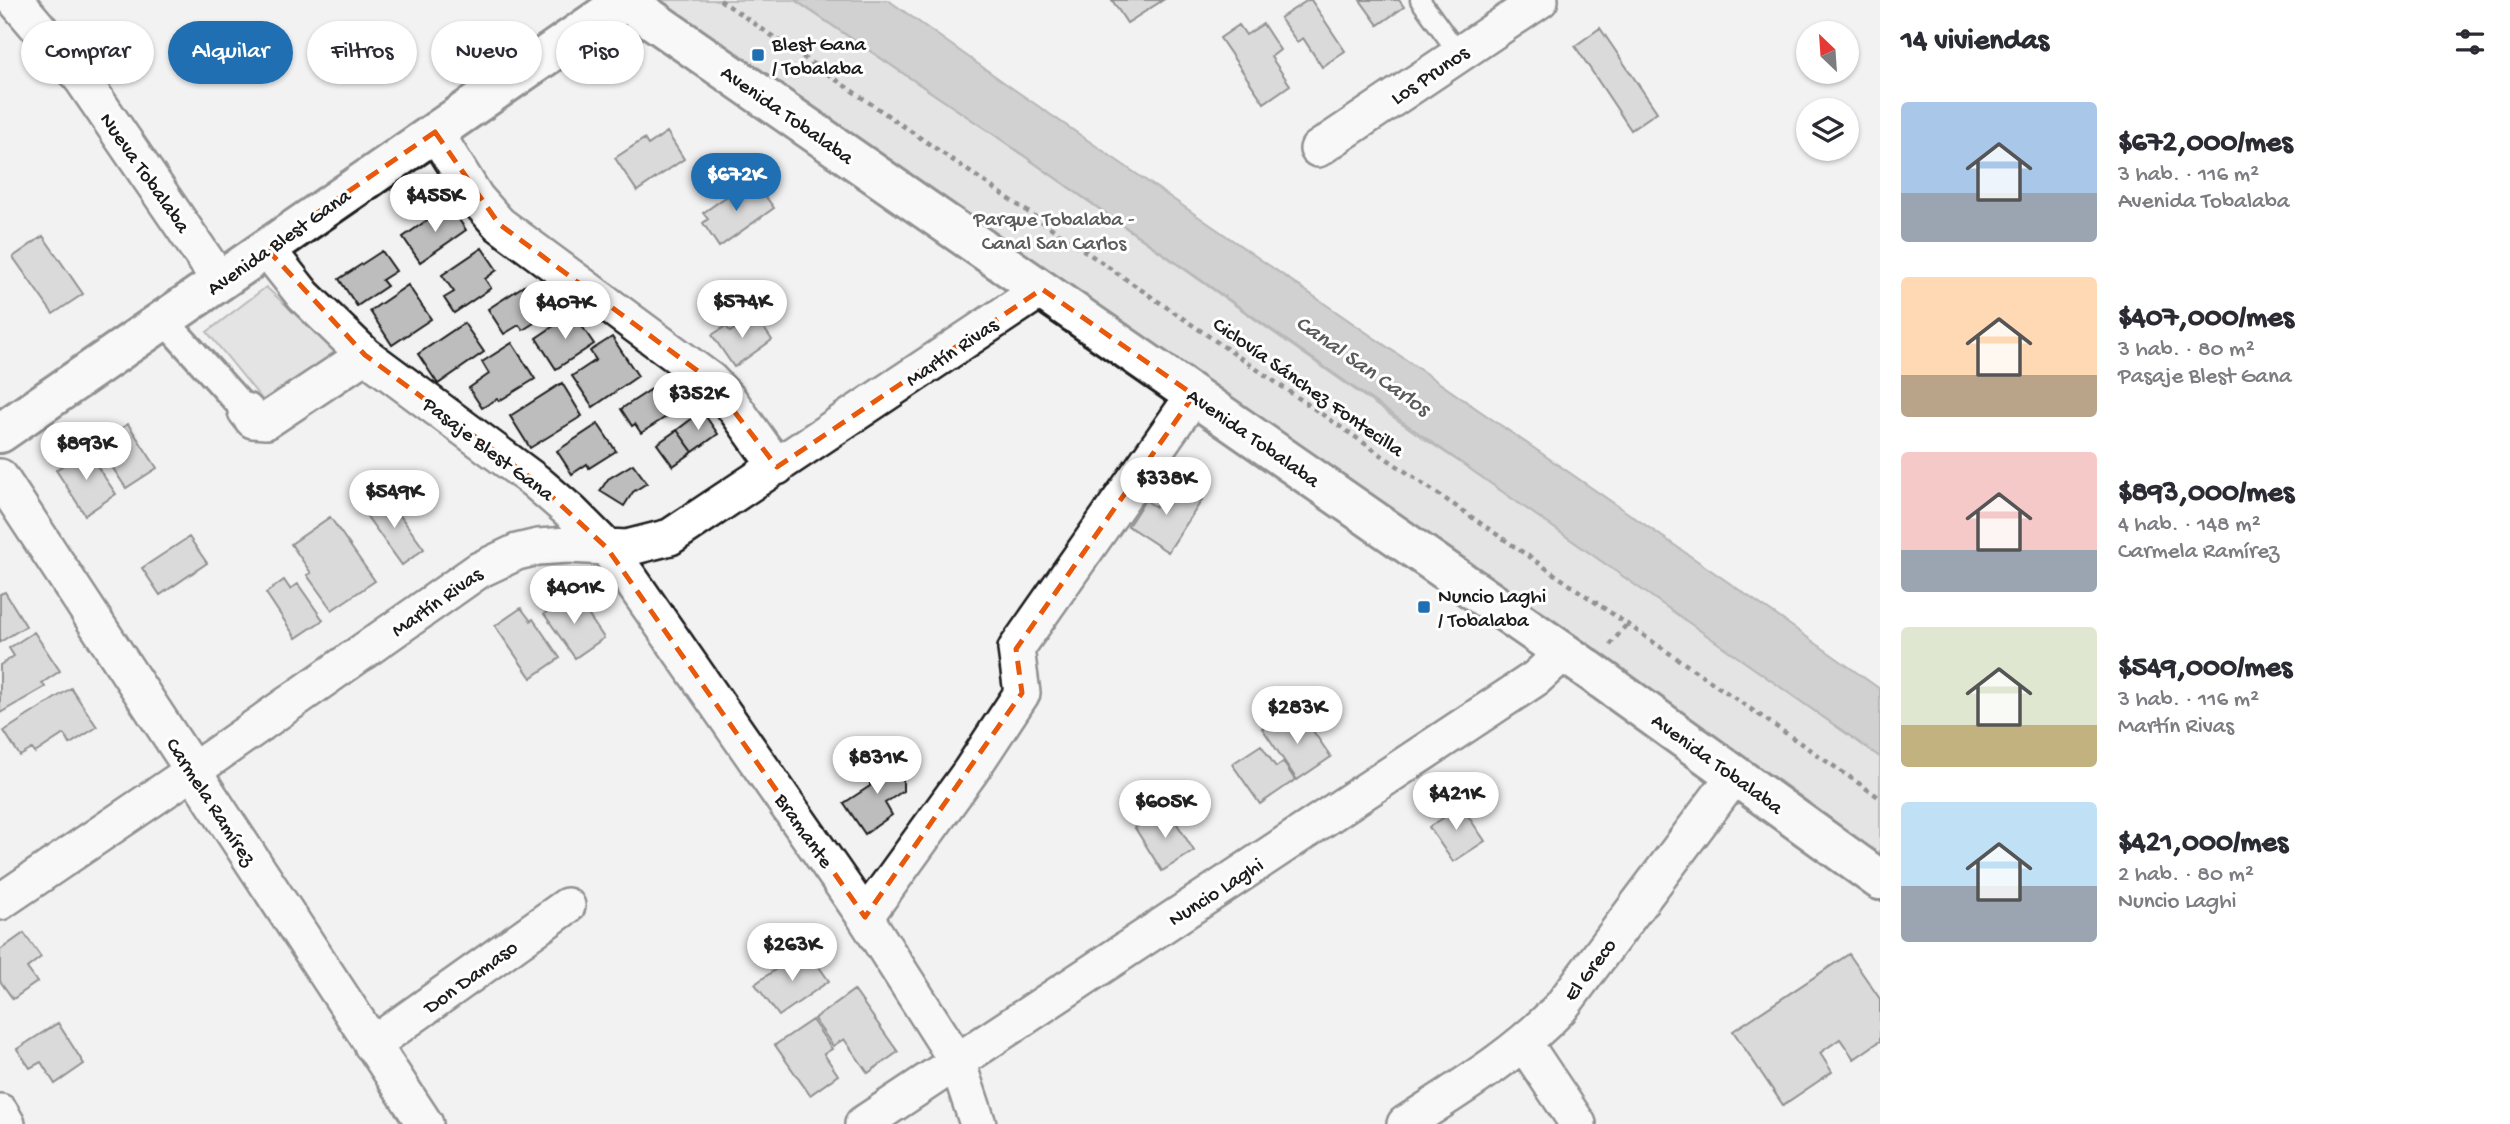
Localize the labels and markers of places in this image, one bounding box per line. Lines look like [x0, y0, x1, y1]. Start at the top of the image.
place label: Blest Gana / Tobalaba [771, 34, 867, 83]
marker: Blest Gana / Tobalaba [750, 47, 766, 63]
pin: $672K [687, 154, 785, 213]
pin: $455K [386, 174, 484, 234]
pin: $574K [693, 280, 791, 340]
pin: $407K [516, 282, 614, 341]
pin: $352K [649, 372, 747, 432]
pin: $893K [37, 422, 135, 482]
pin: $338K [1117, 458, 1215, 517]
pin: $549K [345, 470, 443, 530]
pin: $401K [525, 566, 623, 626]
place label: Nuncio Laghi / Tobalaba [1438, 586, 1546, 635]
marker: Nuncio Laghi / Tobalaba [1416, 599, 1432, 615]
pin: $283K [1248, 686, 1346, 746]
pin: $831K [828, 736, 926, 796]
pin: $421K [1407, 772, 1505, 832]
pin: $605K [1116, 780, 1214, 840]
pin: $263K [743, 923, 841, 983]

